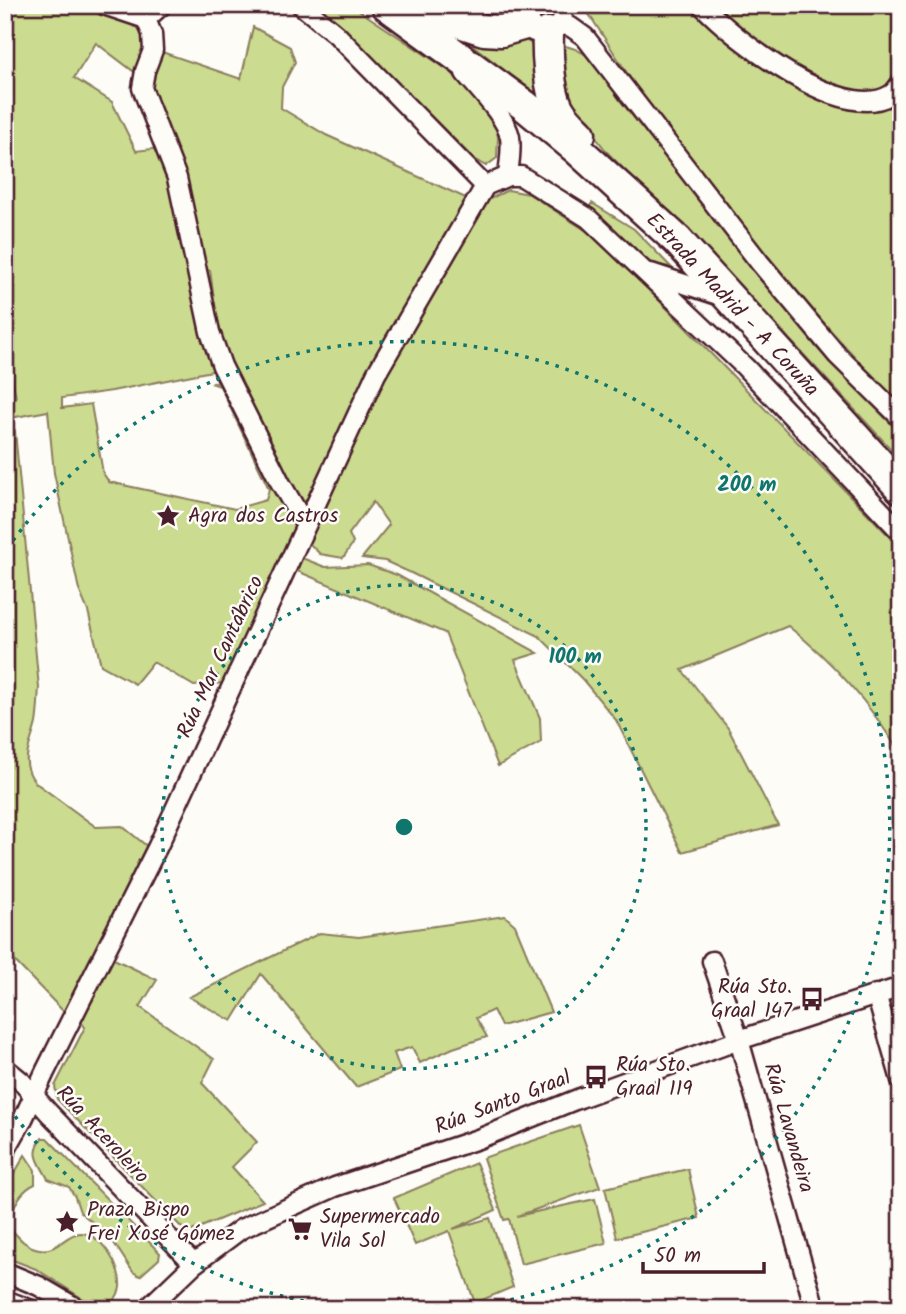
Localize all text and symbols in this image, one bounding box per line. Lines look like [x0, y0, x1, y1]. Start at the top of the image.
street label: Estrada Madrid - A Coruña [637, 205, 827, 405]
text: 200 m [717, 469, 777, 502]
place label: Agra dos Castros [188, 500, 338, 533]
place icon: Agra dos Castros [154, 502, 182, 530]
street label: Rúa Mar Cantábrico [169, 570, 273, 744]
text: 100 m [548, 641, 602, 674]
centre of rings [392, 815, 416, 839]
place label: Rúa Sto. Graal 147 [711, 971, 793, 1028]
bus stop icon: Rúa Sto. Graal 147 [798, 985, 826, 1013]
place label: Rúa Sto. Graal 119 [616, 1049, 692, 1106]
street label: Rúa Lavandeira [754, 1059, 822, 1197]
street label: Rúa Santo Graal [430, 1062, 576, 1144]
bus stop icon: Rúa Sto. Graal 119 [582, 1063, 610, 1091]
street label: Rúa Aceroleiro [47, 1078, 157, 1192]
place label: Praza Bispo Frei Xosé Gómez [87, 1194, 235, 1251]
place label: Supermercado Vila Sol [320, 1201, 440, 1258]
place icon: Praza Bispo Frei Xosé Gómez [53, 1208, 81, 1236]
supermarket icon: Supermercado Vila Sol [286, 1215, 314, 1243]
scale bar [643, 1230, 764, 1274]
text: 50 m [654, 1240, 701, 1273]

